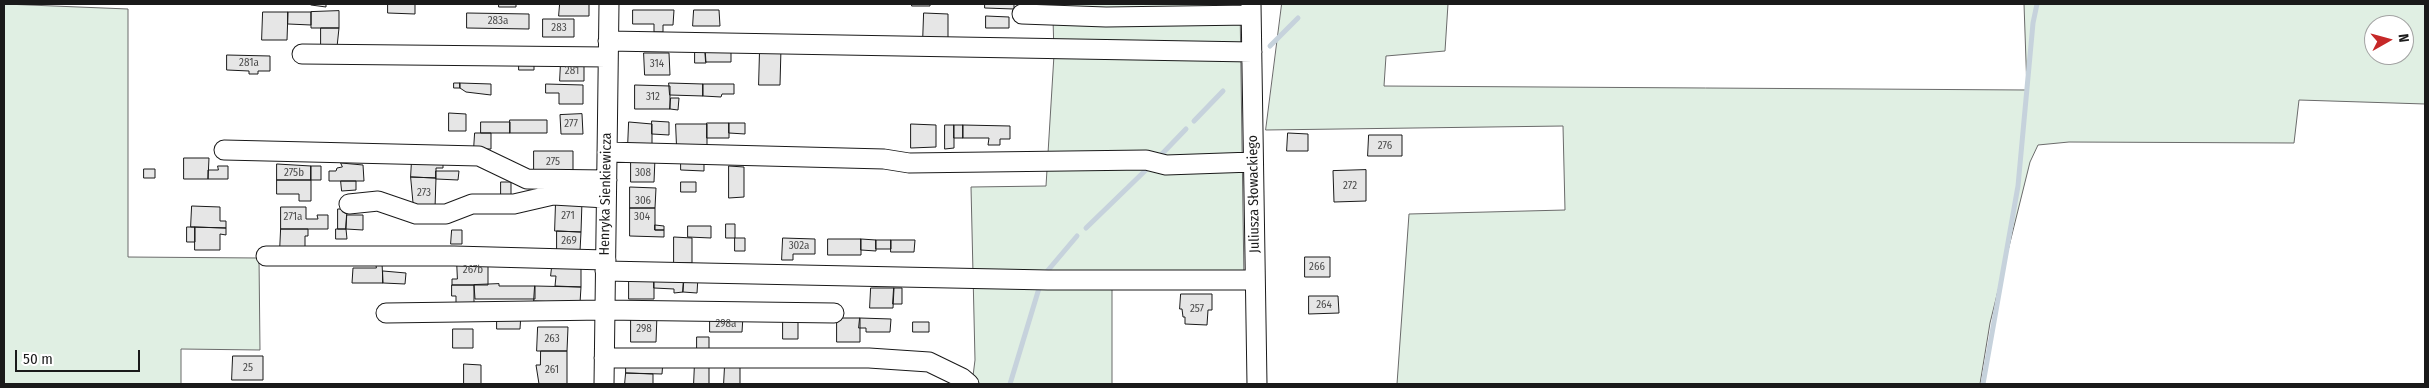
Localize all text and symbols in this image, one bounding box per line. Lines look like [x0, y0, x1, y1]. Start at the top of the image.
house number: 283a [488, 14, 508, 28]
north arrow [2364, 15, 2414, 65]
house number: 283 [551, 21, 567, 35]
text: N [2394, 33, 2412, 43]
house number: 281a [239, 56, 259, 70]
house number: 314 [650, 57, 664, 71]
house number: 281 [565, 64, 579, 78]
house number: 312 [646, 90, 660, 104]
house number: 277 [564, 117, 578, 131]
street label: Henryka Sienkiewicza [597, 132, 615, 256]
street label: Juliusza Słowackiego [1245, 135, 1263, 253]
house number: 276 [1378, 139, 1392, 153]
house number: 275 [546, 155, 560, 169]
house number: 275b [284, 166, 304, 180]
house number: 308 [635, 166, 651, 180]
house number: 272 [1343, 179, 1357, 193]
house number: 273 [417, 186, 431, 200]
house number: 306 [635, 194, 651, 208]
house number: 271 [561, 209, 575, 223]
house number: 271a [284, 210, 302, 224]
house number: 304 [634, 210, 650, 224]
house number: 269 [561, 234, 577, 248]
house number: 302a [789, 239, 809, 253]
house number: 266 [1309, 260, 1325, 274]
house number: 267b [463, 263, 483, 277]
house number: 264 [1316, 298, 1332, 312]
house number: 257 [1190, 302, 1204, 316]
house number: 298a [715, 317, 737, 331]
house number: 298 [636, 322, 652, 336]
house number: 263 [544, 332, 560, 346]
scale bar [18, 340, 142, 372]
text: 50 m [23, 350, 53, 368]
house number: 25 [243, 361, 253, 375]
house number: 261 [545, 363, 559, 377]

